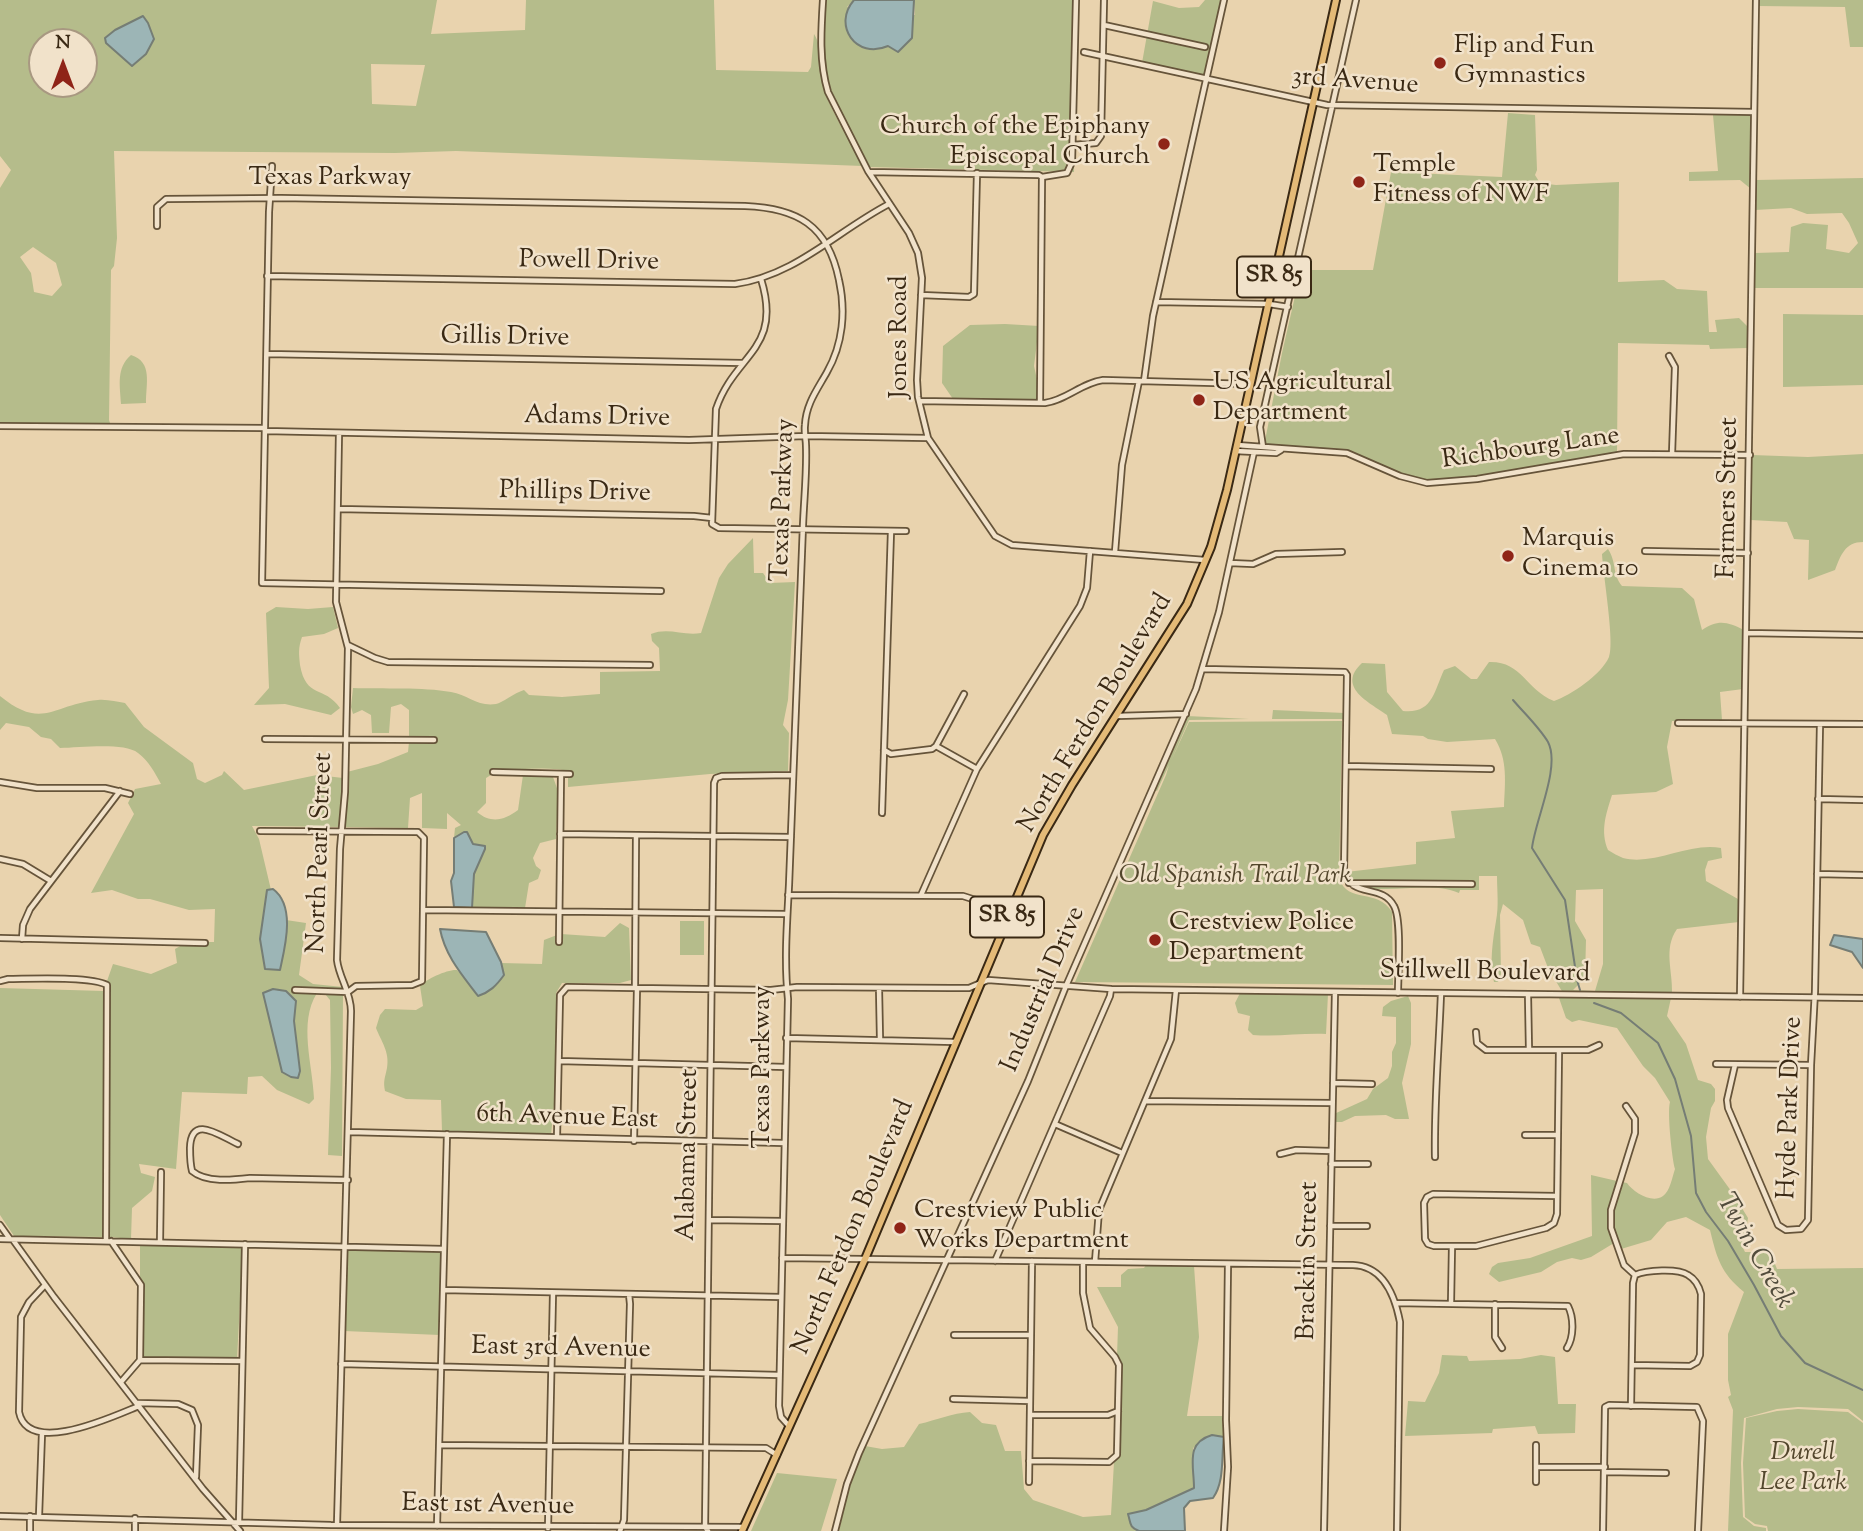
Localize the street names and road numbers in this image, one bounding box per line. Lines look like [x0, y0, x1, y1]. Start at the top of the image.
street label: 3rd Avenue [1291, 63, 1419, 103]
street label: Texas Parkway [248, 164, 412, 196]
street label: Powell Drive [519, 246, 659, 280]
road number: SR 85 [1237, 256, 1311, 298]
street label: Jones Road [886, 275, 918, 399]
street label: Gillis Drive [440, 322, 570, 356]
street label: Adams Drive [524, 402, 670, 436]
street label: Farmers Street [1713, 417, 1747, 579]
street label: Texas Parkway [767, 418, 803, 582]
street label: Richbourg Lane [1440, 422, 1622, 478]
street label: Phillips Drive [499, 477, 651, 511]
street label: North Ferdon Boulevard [1013, 589, 1181, 839]
street label: North Pearl Street [303, 752, 341, 954]
road number: SR 85 [970, 897, 1044, 937]
street label: Industrial Drive [996, 903, 1094, 1077]
street label: Stillwell Boulevard [1379, 957, 1591, 991]
street label: Texas Parkway [749, 985, 781, 1149]
street label: Hyde Park Drive [1773, 1016, 1811, 1200]
street label: Alabama Street [673, 1069, 707, 1241]
street label: North Ferdon Boulevard [787, 1096, 923, 1360]
street label: 6th Avenue East [476, 1100, 658, 1138]
street label: Brackin Street [1293, 1181, 1327, 1341]
street label: East 3rd Avenue [471, 1333, 651, 1367]
street label: East 1st Avenue [401, 1490, 575, 1524]

